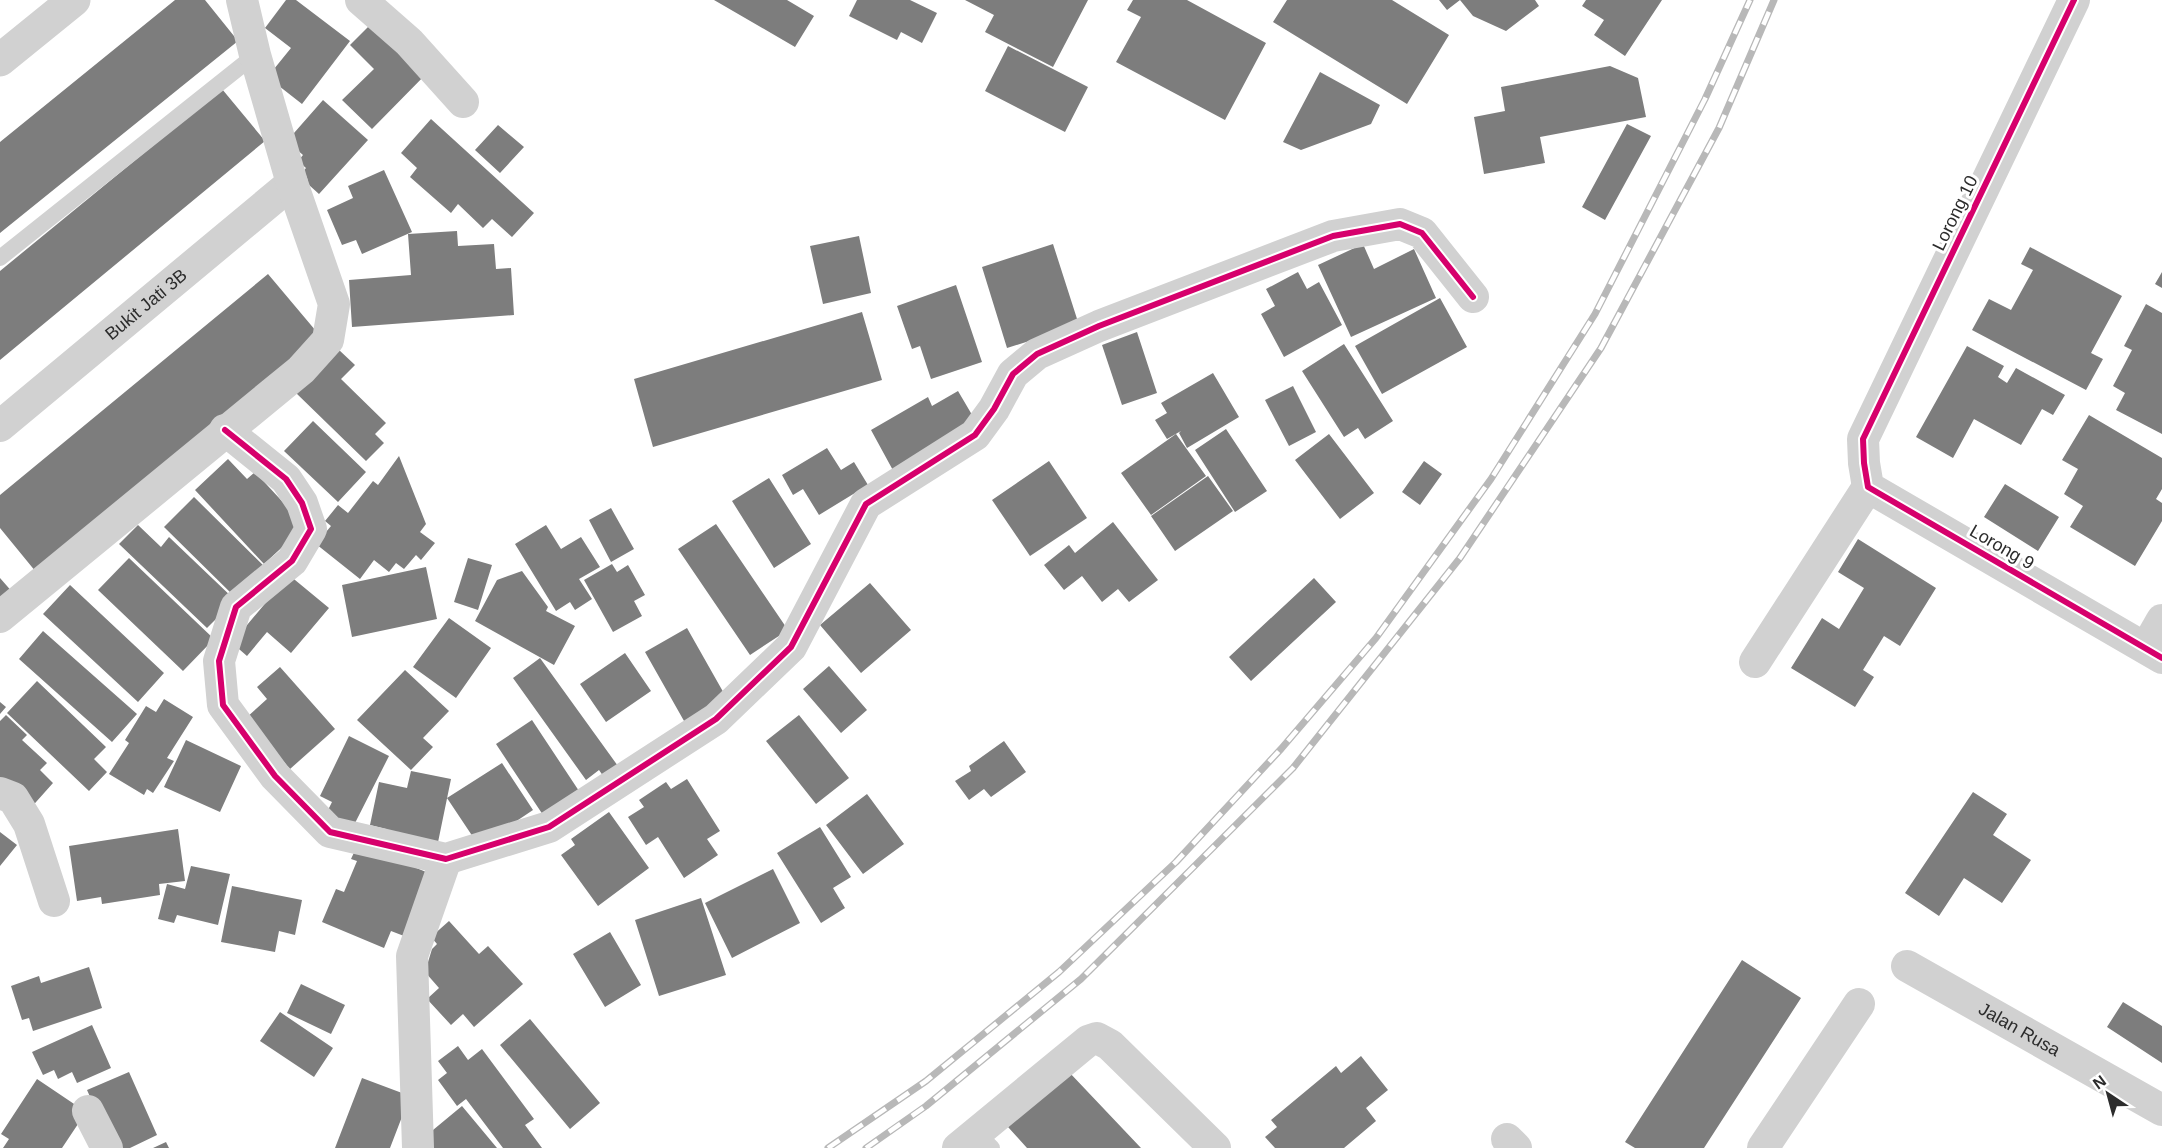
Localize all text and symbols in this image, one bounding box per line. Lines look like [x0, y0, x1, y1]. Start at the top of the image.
street label: Lorong 10 [1928, 172, 1982, 254]
street label: Bukit Jati 3B [101, 265, 191, 344]
street label: Lorong 9 [1966, 521, 2038, 573]
street label: Jalan Rusa [1975, 999, 2064, 1061]
north arrow [2078, 1064, 2138, 1124]
text: N [2090, 1072, 2109, 1093]

